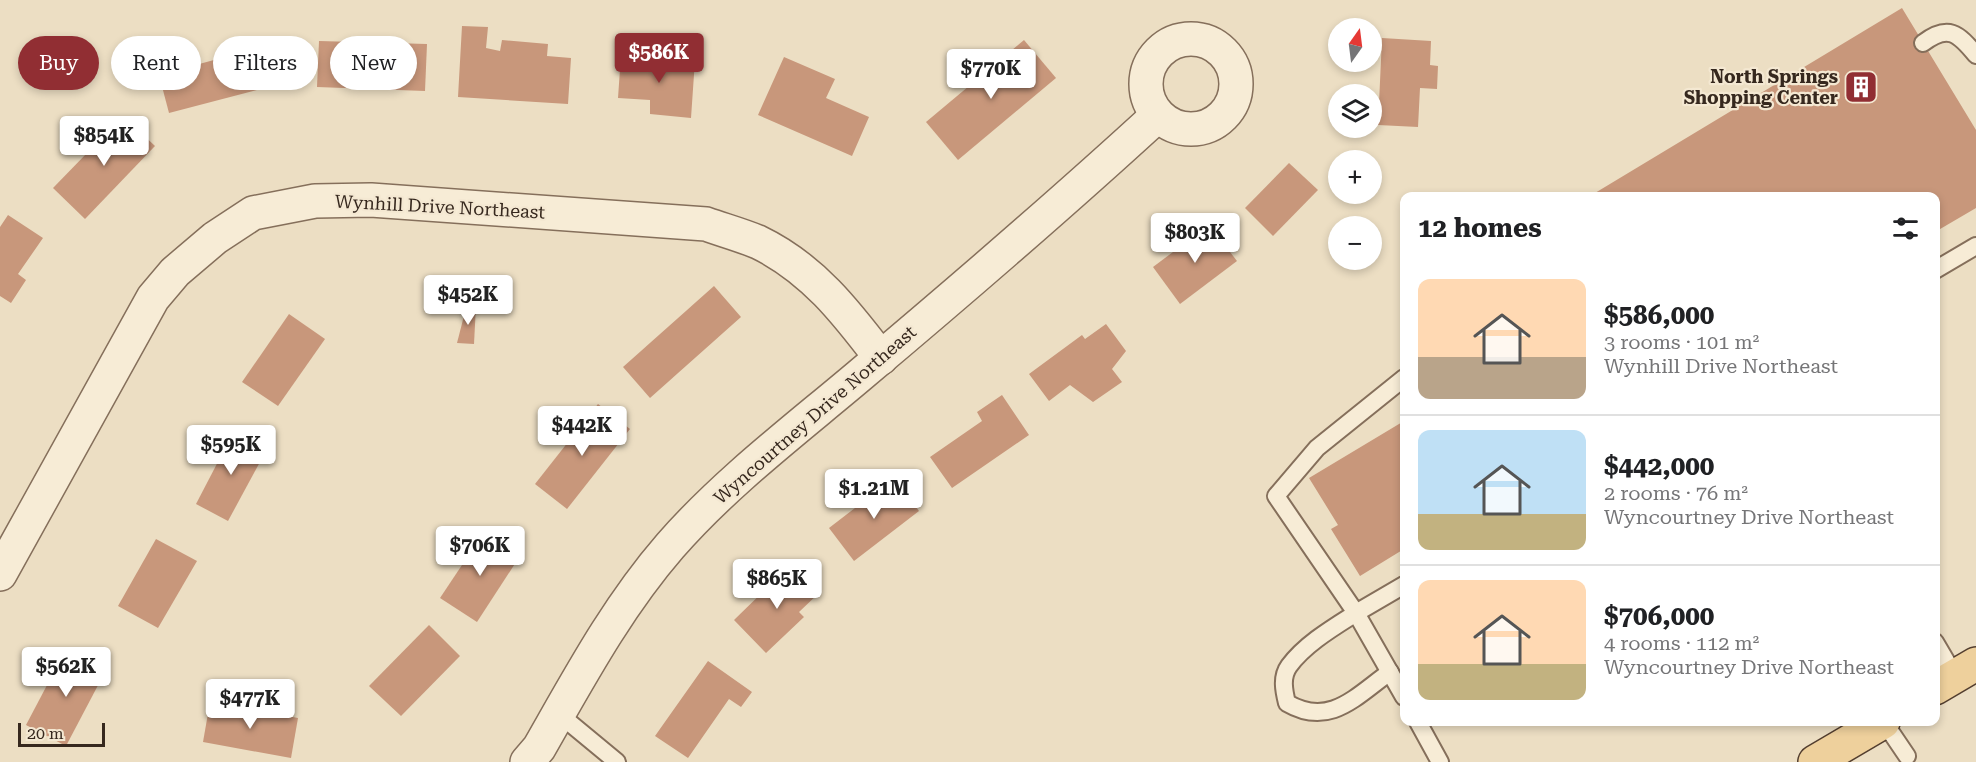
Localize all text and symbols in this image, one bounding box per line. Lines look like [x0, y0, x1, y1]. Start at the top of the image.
north arrow [1328, 18, 1382, 72]
map controls [1328, 18, 1382, 270]
pin: $586K [617, 33, 701, 84]
chip: Buy [18, 36, 99, 90]
chip: Rent [111, 36, 201, 90]
chip: Filters [213, 36, 318, 90]
chip: New [330, 36, 417, 90]
text: $586K [629, 40, 689, 64]
pin: $770K [949, 49, 1033, 100]
text: $770K [961, 56, 1021, 80]
place label: North Springs Shopping Center [1684, 66, 1838, 108]
building icon: North Springs Shopping Center [1843, 69, 1879, 105]
button: layers [1328, 84, 1382, 138]
pin: $854K [62, 116, 146, 167]
text: $854K [74, 123, 134, 147]
button: + [1328, 150, 1382, 204]
street label: Wynhill Drive Northeast [334, 191, 546, 223]
icon: filters [1889, 212, 1922, 245]
pin: $803K [1153, 213, 1237, 264]
text: 12 homes [1418, 213, 1542, 243]
button: − [1328, 216, 1382, 270]
text: $803K [1165, 220, 1225, 244]
pin: $452K [426, 275, 510, 326]
text: $452K [438, 282, 498, 306]
text: $586,000 [1604, 300, 1714, 330]
icon: home [1466, 303, 1538, 375]
street label: Wyncourtney Drive Northeast [709, 321, 920, 508]
text: 3 rooms · 101 m² [1604, 330, 1759, 354]
text: Wynhill Drive Northeast [1604, 354, 1838, 378]
pin: $442K [540, 406, 624, 457]
text: $442K [552, 413, 612, 437]
pin: $595K [189, 425, 273, 476]
text: $595K [201, 432, 261, 456]
text: $442,000 [1604, 451, 1714, 481]
icon: home [1466, 454, 1538, 526]
pin: $1.21M [825, 469, 923, 520]
text: $1.21M [839, 476, 909, 500]
text: 2 rooms · 76 m² [1604, 481, 1748, 505]
text: Wyncourtney Drive Northeast [1604, 505, 1894, 529]
pin: $706K [438, 526, 522, 577]
text: $706K [450, 533, 510, 557]
pin: $865K [735, 559, 819, 610]
text: $865K [747, 566, 807, 590]
text: $706,000 [1604, 601, 1714, 631]
icon: home [1466, 604, 1538, 676]
text: 4 rooms · 112 m² [1604, 631, 1759, 655]
pin: $562K [24, 647, 108, 698]
text: $562K [36, 654, 96, 678]
text: Wyncourtney Drive Northeast [1604, 655, 1894, 679]
pin: $477K [208, 679, 292, 730]
text: $477K [220, 686, 280, 710]
scale bar [18, 720, 105, 748]
text: 20 m [27, 724, 64, 743]

